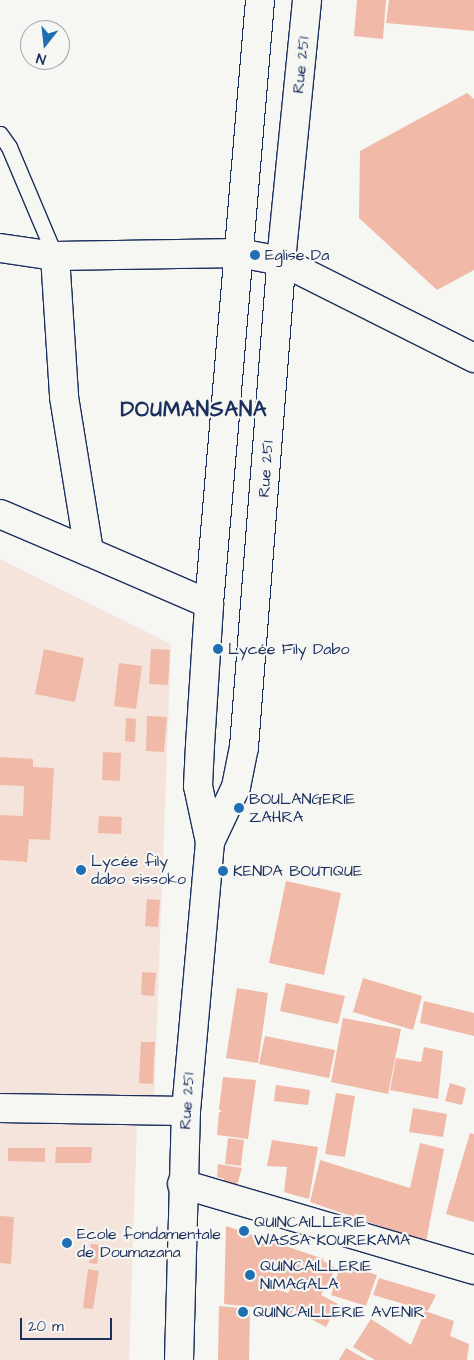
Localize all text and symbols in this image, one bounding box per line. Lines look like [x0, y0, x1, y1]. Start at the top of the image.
north arrow [20, 20, 70, 70]
street label: Rue 251 [288, 36, 314, 94]
text: N [34, 48, 48, 69]
place label: Eglise Da [265, 245, 329, 265]
marker: Eglise Da [249, 249, 261, 261]
district label: DOUMANSANA [119, 397, 269, 423]
street label: Rue 251 [254, 440, 278, 498]
place label: Lycée Fily Dabo [228, 639, 349, 659]
marker: Lycée Fily Dabo [212, 643, 224, 655]
place label: BOULANGERIE ZAHRA [249, 789, 355, 827]
marker: BOULANGERIE ZAHRA [233, 802, 245, 814]
place label: Lycée fily dabo sissoko [91, 851, 186, 889]
place label: KENDA BOUTIQUE [233, 861, 363, 881]
marker: Lycée fily dabo sissoko [75, 864, 87, 876]
marker: KENDA BOUTIQUE [217, 865, 229, 877]
street label: Rue 251 [175, 1072, 199, 1130]
place label: QUINCAILLERIE WASSA KOUREKAMA [254, 1212, 410, 1250]
place label: Ecole fondamentale de Doumazana [77, 1224, 221, 1262]
marker: QUINCAILLERIE WASSA KOUREKAMA [238, 1225, 250, 1237]
marker: Ecole fondamentale de Doumazana [61, 1237, 73, 1249]
place label: QUINCAILLERIE NIMAGALA [260, 1256, 372, 1294]
marker: QUINCAILLERIE NIMAGALA [244, 1269, 256, 1281]
place label: QUINCAILLERIE AVENIR [253, 1302, 425, 1322]
marker: QUINCAILLERIE AVENIR [237, 1306, 249, 1318]
scale bar [22, 1308, 115, 1340]
text: 20 m [28, 1316, 64, 1337]

